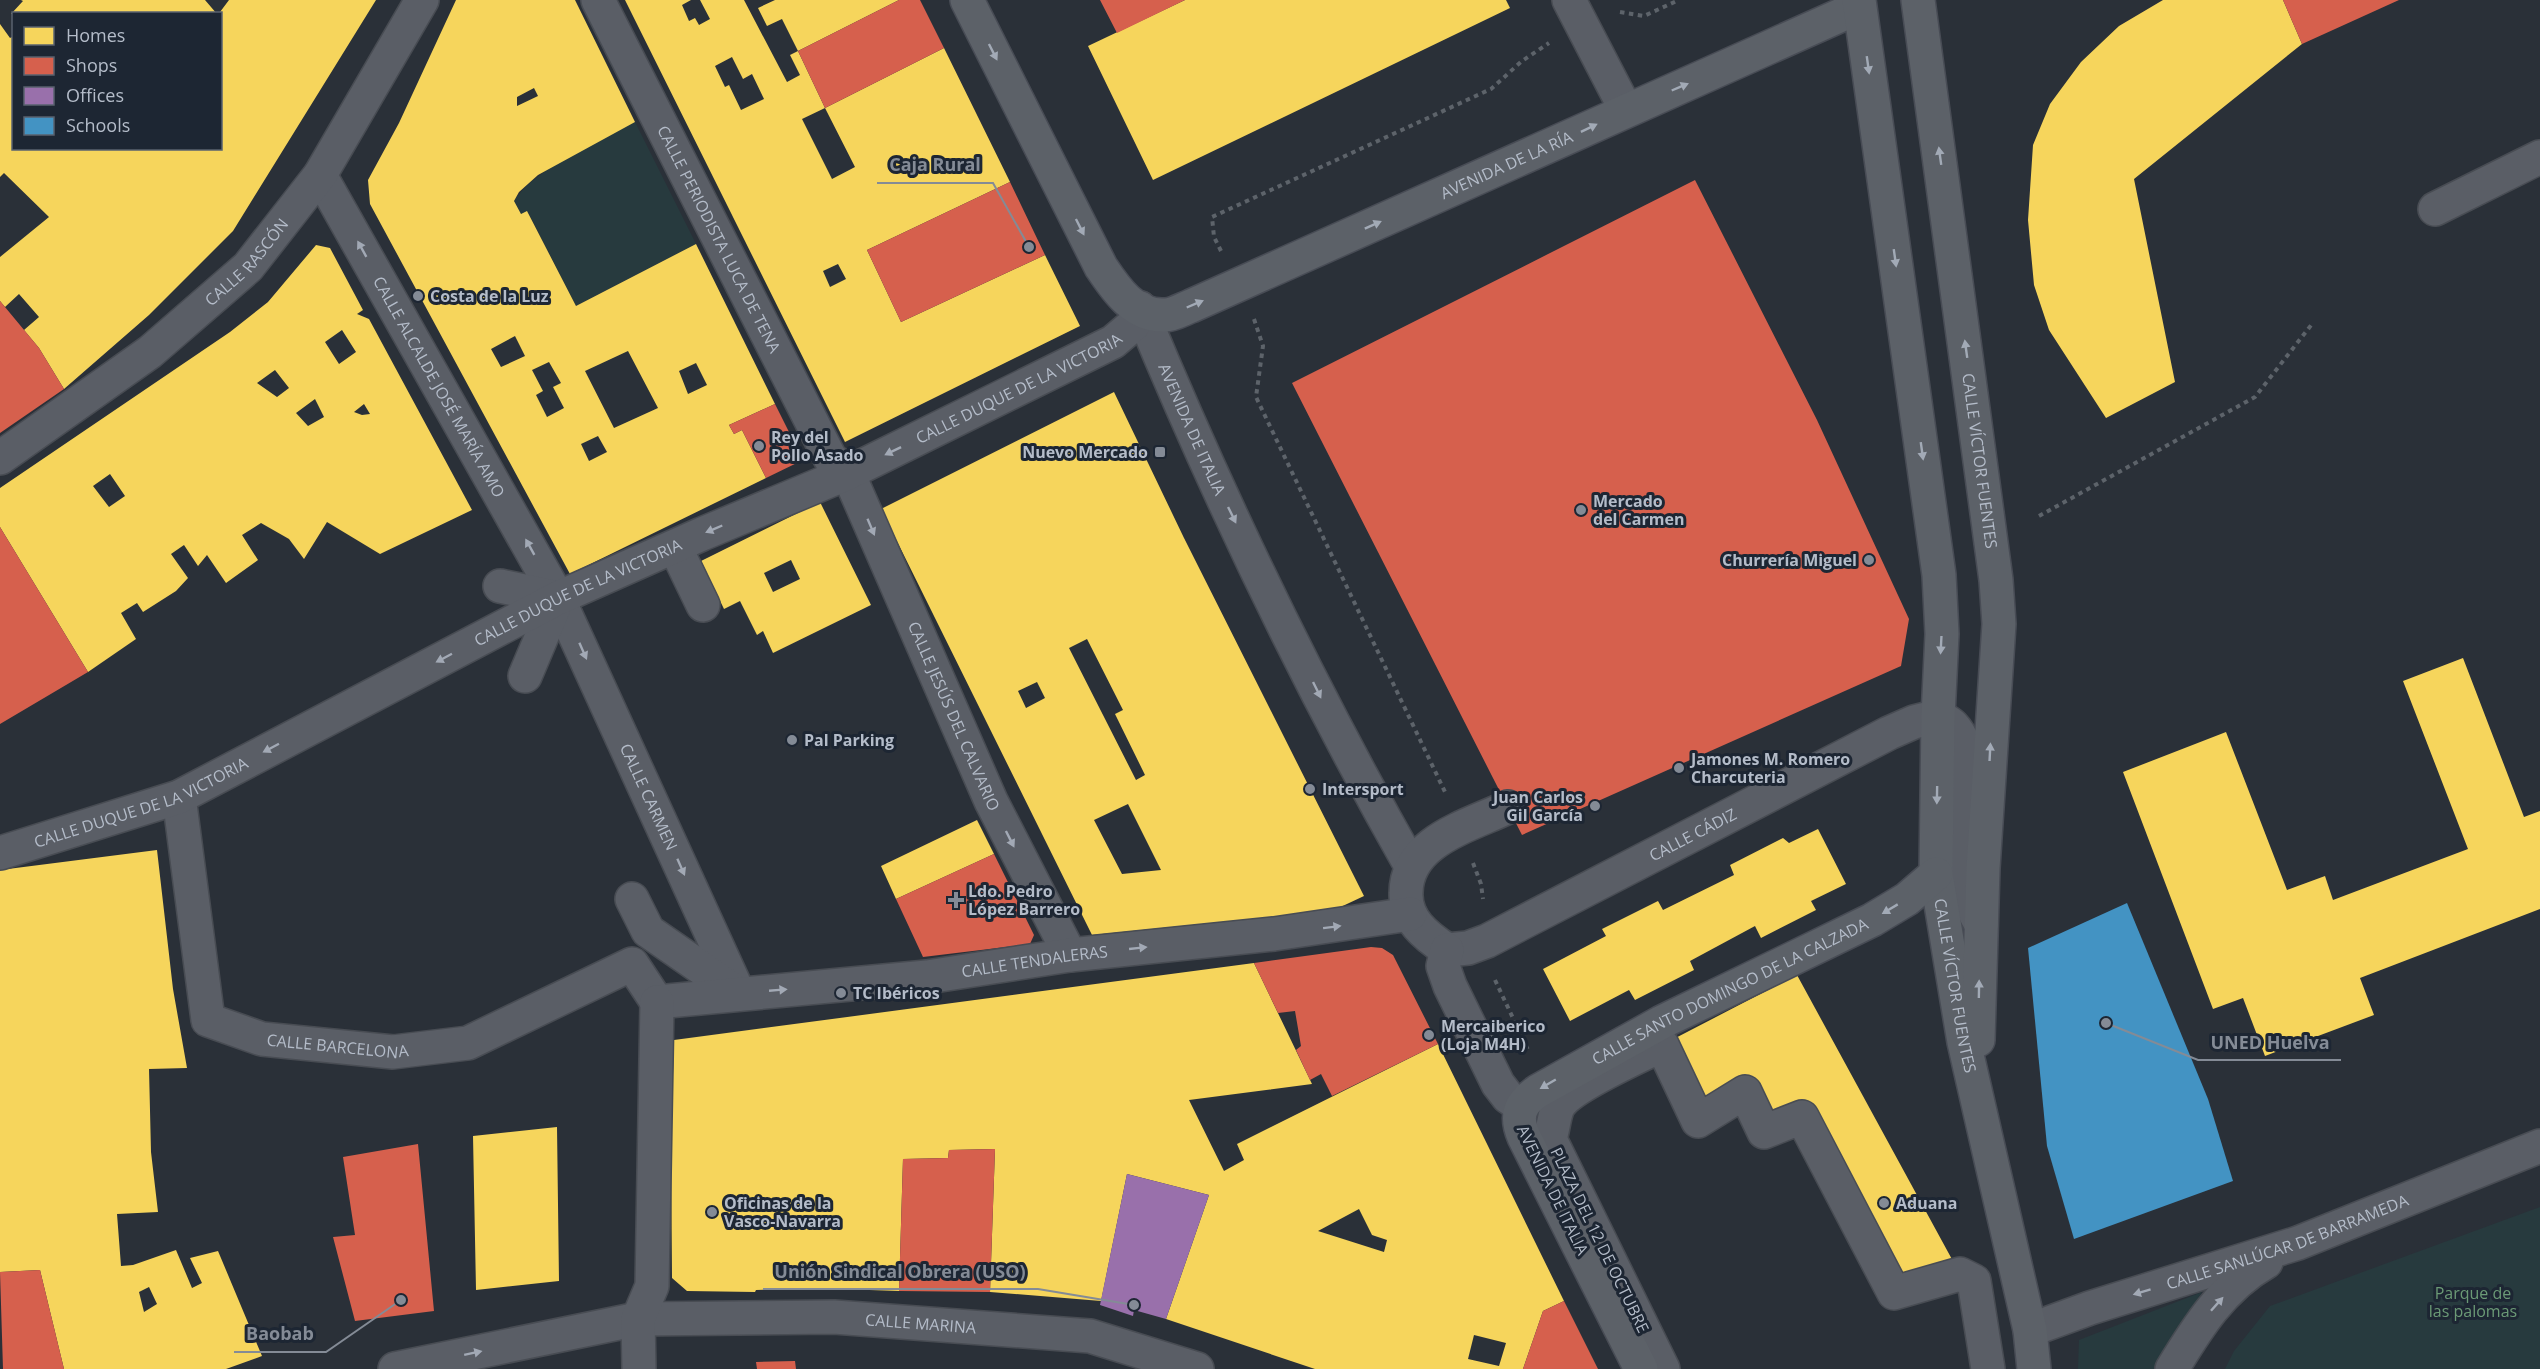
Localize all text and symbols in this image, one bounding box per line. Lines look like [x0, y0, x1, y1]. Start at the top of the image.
legend [12, 12, 222, 150]
text: Homes [66, 23, 125, 47]
one-way arrow [988, 44, 998, 61]
text: Shops [66, 53, 117, 77]
one-way arrow [1863, 56, 1872, 75]
one-way arrow [1671, 82, 1689, 92]
text: Offices [66, 83, 124, 107]
text: Schools [66, 113, 130, 137]
street label: CALLE PERIODISTA LUCA DE TENA [652, 122, 786, 357]
one-way arrow [1581, 123, 1598, 133]
street label: AVENIDA DE LA RÍA [1437, 125, 1577, 204]
callout: Caja Rural [877, 147, 993, 183]
one-way arrow [1936, 147, 1945, 166]
text: Caja Rural [889, 152, 981, 176]
street label: CALLE RASCÓN [200, 214, 293, 311]
one-way arrow [1076, 218, 1085, 235]
one-way arrow [1365, 220, 1383, 230]
one-way arrow [357, 240, 367, 257]
one-way arrow [1890, 249, 1899, 268]
street label: CALLE ALCALDE JOSÉ MARÍA AMO [368, 272, 510, 501]
place label: Costa de la Luz [430, 285, 549, 307]
marker: Costa de la Luz [411, 289, 425, 303]
one-way arrow [1186, 299, 1204, 308]
street label: CALLE DUQUE DE LA VICTORIA [912, 327, 1127, 449]
one-way arrow [1962, 340, 1971, 359]
street label: AVENIDA DE ITALIA [1154, 360, 1231, 499]
street label: CALLE VÍCTOR FUENTES [1957, 372, 2003, 550]
place label: Rey del Pollo Asado [771, 426, 864, 466]
marker: Rey del Pollo Asado [752, 439, 766, 453]
place label: Nuevo Mercado [1022, 441, 1148, 463]
one-way arrow [1917, 442, 1926, 461]
one-way arrow [884, 445, 902, 455]
marker: Nuevo Mercado [1153, 445, 1167, 459]
place label: Mercado del Carmen [1593, 490, 1684, 530]
marker: Mercado del Carmen [1574, 503, 1588, 517]
one-way arrow [1227, 507, 1236, 524]
one-way arrow [866, 518, 876, 536]
one-way arrow [705, 524, 723, 534]
street label: CALLE DUQUE DE LA VICTORIA [470, 533, 686, 651]
one-way arrow [524, 539, 535, 555]
place label: Churrería Miguel [1722, 549, 1857, 571]
marker: Churrería Miguel [1862, 553, 1876, 567]
street label: CALLE JESÚS DEL CALVARIO [903, 618, 1005, 815]
one-way arrow [1937, 635, 1946, 654]
one-way arrow [579, 642, 588, 659]
one-way arrow [435, 653, 452, 663]
one-way arrow [1313, 682, 1322, 699]
place label: Pal Parking [804, 729, 894, 751]
marker: Pal Parking [785, 733, 799, 747]
street label: CALLE CARMEN [615, 740, 683, 854]
one-way arrow [262, 743, 279, 753]
one-way arrow [1985, 743, 1994, 762]
place label: Jamones M. Romero Charcuteria [1689, 748, 1850, 788]
street label: CALLE DUQUE DE LA VICTORIA [31, 751, 252, 853]
marker: Jamones M. Romero Charcuteria [1672, 761, 1686, 775]
place label: Intersport [1322, 778, 1404, 800]
marker: Intersport [1303, 782, 1317, 796]
place label: Juan Carlos Gil García [1491, 786, 1583, 826]
one-way arrow [1932, 786, 1942, 805]
marker: Juan Carlos Gil García [1588, 799, 1602, 813]
street label: CALLE CÁDIZ [1645, 803, 1740, 866]
one-way arrow [1005, 830, 1015, 847]
one-way arrow [677, 858, 686, 875]
place label: Ldo. Pedro López Barrero [968, 880, 1080, 920]
marker: Ldo. Pedro López Barrero [949, 893, 963, 907]
street label: CALLE VÍCTOR FUENTES [1929, 897, 1982, 1075]
one-way arrow [1882, 904, 1898, 915]
street label: CALLE SANTO DOMINGO DE LA CALZADA [1588, 912, 1872, 1070]
one-way arrow [1323, 922, 1342, 932]
street label: CALLE TENDALERAS [960, 940, 1109, 983]
one-way arrow [1129, 943, 1148, 953]
one-way arrow [1974, 979, 1984, 998]
place label: TC Ibéricos [853, 982, 940, 1004]
one-way arrow [769, 986, 788, 995]
marker: TC Ibéricos [834, 986, 848, 1000]
place label: Mercaiberico (Loja M4H) [1441, 1015, 1546, 1055]
callout: UNED Huelva [2198, 1024, 2341, 1060]
marker: Mercaiberico (Loja M4H) [1422, 1028, 1436, 1042]
street label: CALLE BARCELONA [266, 1029, 410, 1063]
text: UNED Huelva [2210, 1030, 2330, 1054]
one-way arrow [1540, 1079, 1556, 1090]
street label: AVENIDA DE ITALIA [1512, 1121, 1594, 1259]
street label: PLAZA DEL 12 DE OCTUBRE [1545, 1144, 1655, 1336]
street label: CALLE SANLÚCAR DE BARRAMEDA [2164, 1189, 2412, 1294]
place label: Oficinas de la Vasco-Navarra [724, 1192, 841, 1232]
place label: Aduana [1896, 1192, 1958, 1214]
marker: Aduana [1877, 1196, 1891, 1210]
marker: Oficinas de la Vasco-Navarra [705, 1205, 719, 1219]
callout: Unión Sindical Obrera (USO) [763, 1253, 1038, 1289]
text: Unión Sindical Obrera (USO) [774, 1259, 1026, 1283]
park label: Parque de las palomas [2429, 1282, 2517, 1322]
one-way arrow [2133, 1288, 2151, 1297]
one-way arrow [2210, 1296, 2224, 1311]
street label: CALLE MARINA [864, 1308, 978, 1339]
callout: Baobab [234, 1316, 326, 1352]
text: Baobab [246, 1321, 314, 1345]
one-way arrow [464, 1348, 483, 1357]

